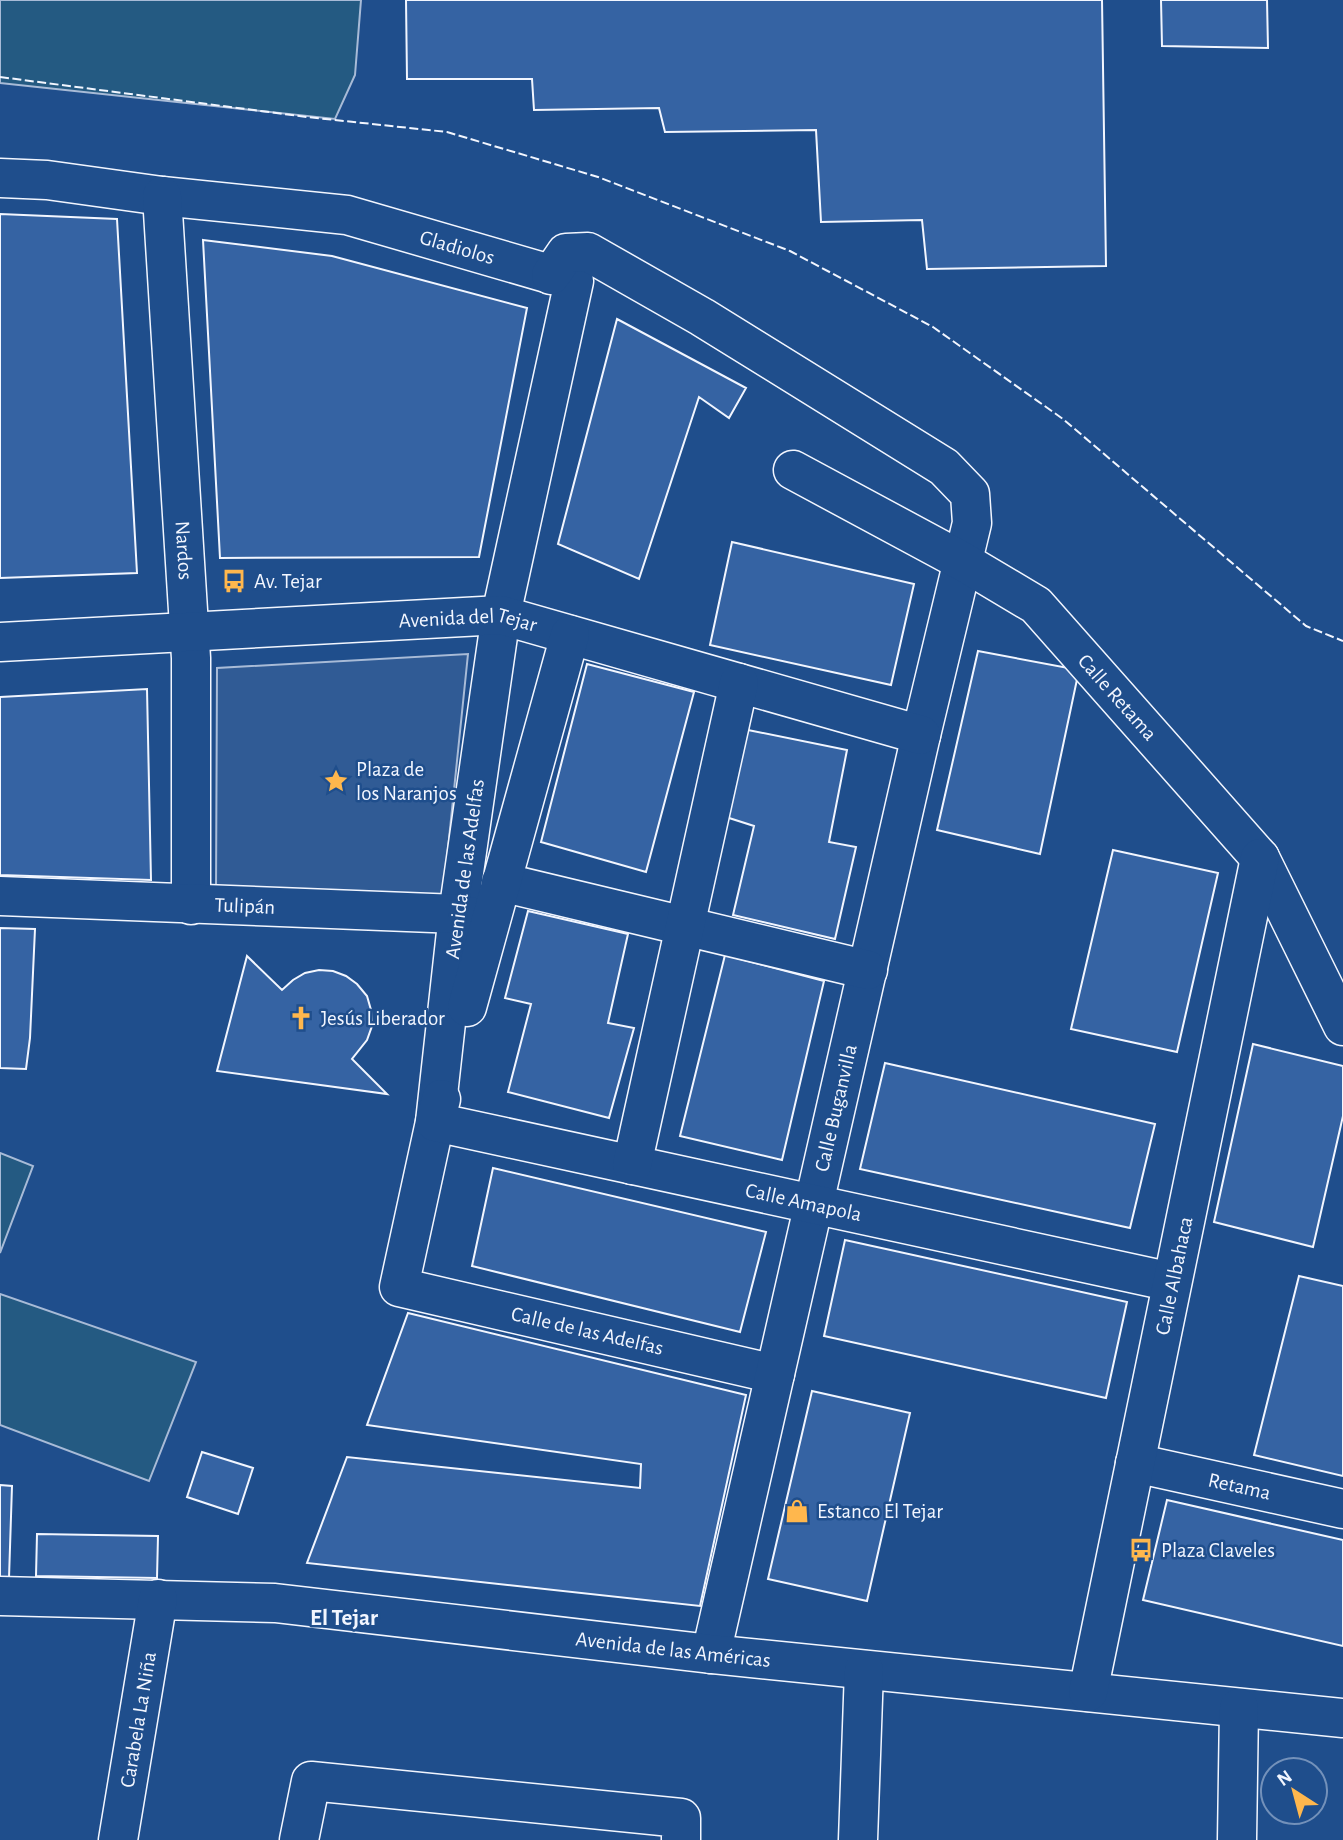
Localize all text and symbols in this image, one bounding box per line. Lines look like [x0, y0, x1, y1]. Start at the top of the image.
street label: Gladiolos [417, 226, 497, 268]
street label: Nardos [172, 520, 197, 580]
bus stop icon: Av. Tejar [220, 567, 248, 595]
place label: Av. Tejar [254, 571, 322, 592]
street label: Avenida del Tejar [398, 604, 540, 635]
street label: Calle Retama [1074, 650, 1161, 744]
place label: Plaza de los Naranjos [356, 759, 457, 804]
place icon: Plaza de los Naranjos [322, 767, 350, 795]
street label: Avenida de las Adelfas [442, 778, 488, 960]
street label: Tulipán [214, 894, 276, 917]
church icon: Jesús Liberador [287, 1004, 315, 1032]
place label: Jesús Liberador [321, 1008, 445, 1029]
street label: Calle Buganvilla [811, 1042, 861, 1174]
street label: Calle Amapola [744, 1179, 864, 1225]
street label: Calle Albahaca [1151, 1215, 1196, 1337]
street label: Calle de las Adelfas [509, 1303, 666, 1358]
street label: Retama [1206, 1469, 1273, 1503]
shop icon: Estanco El Tejar [783, 1497, 811, 1525]
place label: Estanco El Tejar [817, 1501, 943, 1522]
bus stop icon: Plaza Claveles [1127, 1536, 1155, 1564]
place label: Plaza Claveles [1161, 1540, 1275, 1561]
district label: El Tejar [310, 1607, 378, 1630]
street label: Avenida de las Américas [575, 1628, 772, 1670]
street label: Carabela La Niña [116, 1650, 160, 1789]
north arrow [1259, 1756, 1329, 1826]
text: N [1274, 1767, 1296, 1790]

